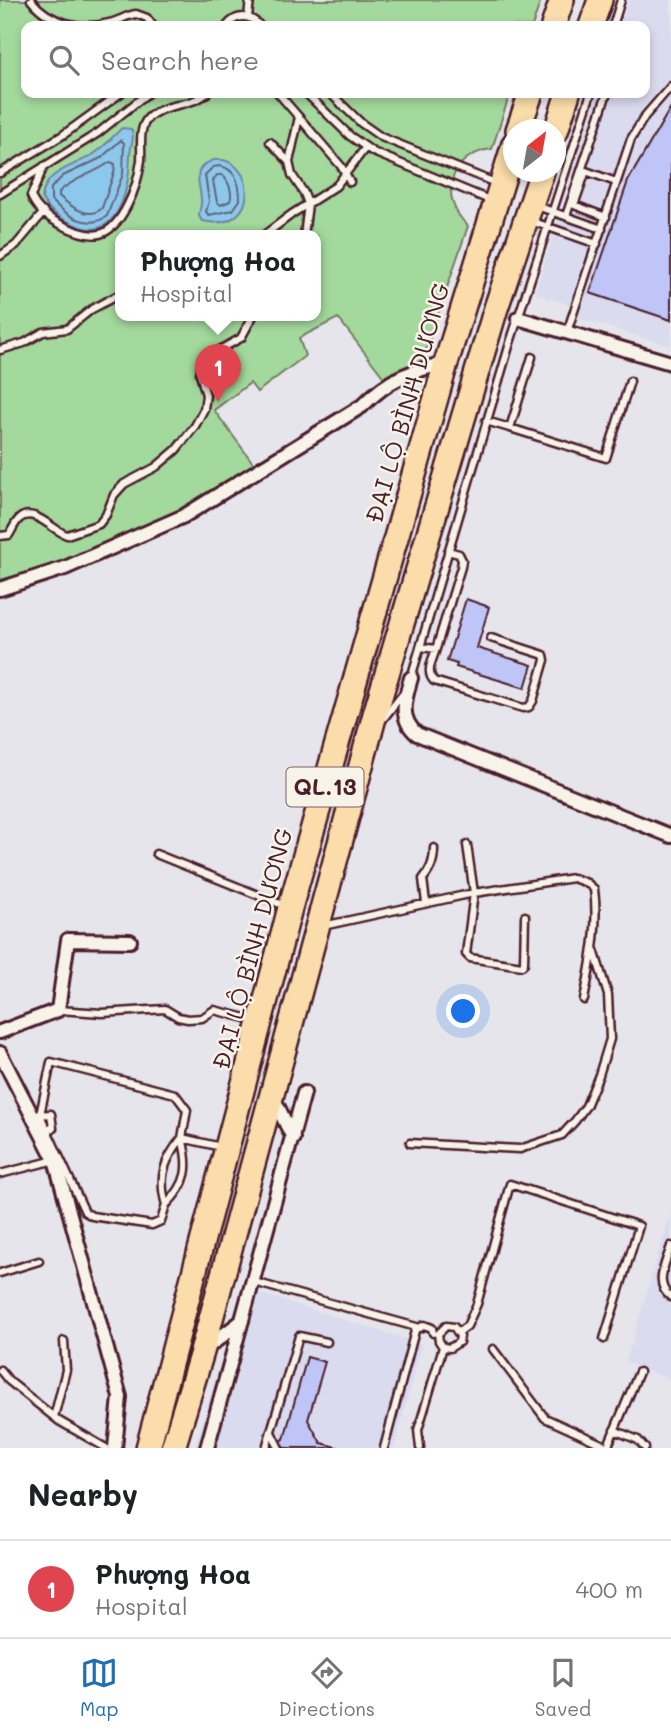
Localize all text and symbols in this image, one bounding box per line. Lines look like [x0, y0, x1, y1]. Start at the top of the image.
search box [21, 21, 650, 98]
icon: search [45, 41, 83, 79]
text: Search here [101, 43, 259, 77]
north arrow [503, 119, 566, 182]
popup [115, 230, 321, 321]
text: Phượng Hoa [140, 244, 296, 278]
text: Hospital [140, 278, 233, 308]
street label: ĐẠI LỘ BÌNH DƯƠNG [357, 279, 456, 526]
pin: 1 [195, 344, 241, 402]
road number: QL.13 [286, 768, 364, 806]
street label: ĐẠI LỘ BÌNH DƯƠNG [204, 825, 299, 1073]
your location [446, 994, 480, 1028]
text: Nearby [28, 1474, 138, 1514]
text: Phượng Hoa [95, 1557, 251, 1591]
text: 1 [46, 1574, 56, 1604]
text: 400 m [575, 1574, 643, 1604]
text: Hospital [95, 1591, 188, 1621]
tab: Map [80, 1654, 119, 1721]
tab: Directions [278, 1654, 375, 1721]
tab: Saved [535, 1654, 591, 1721]

